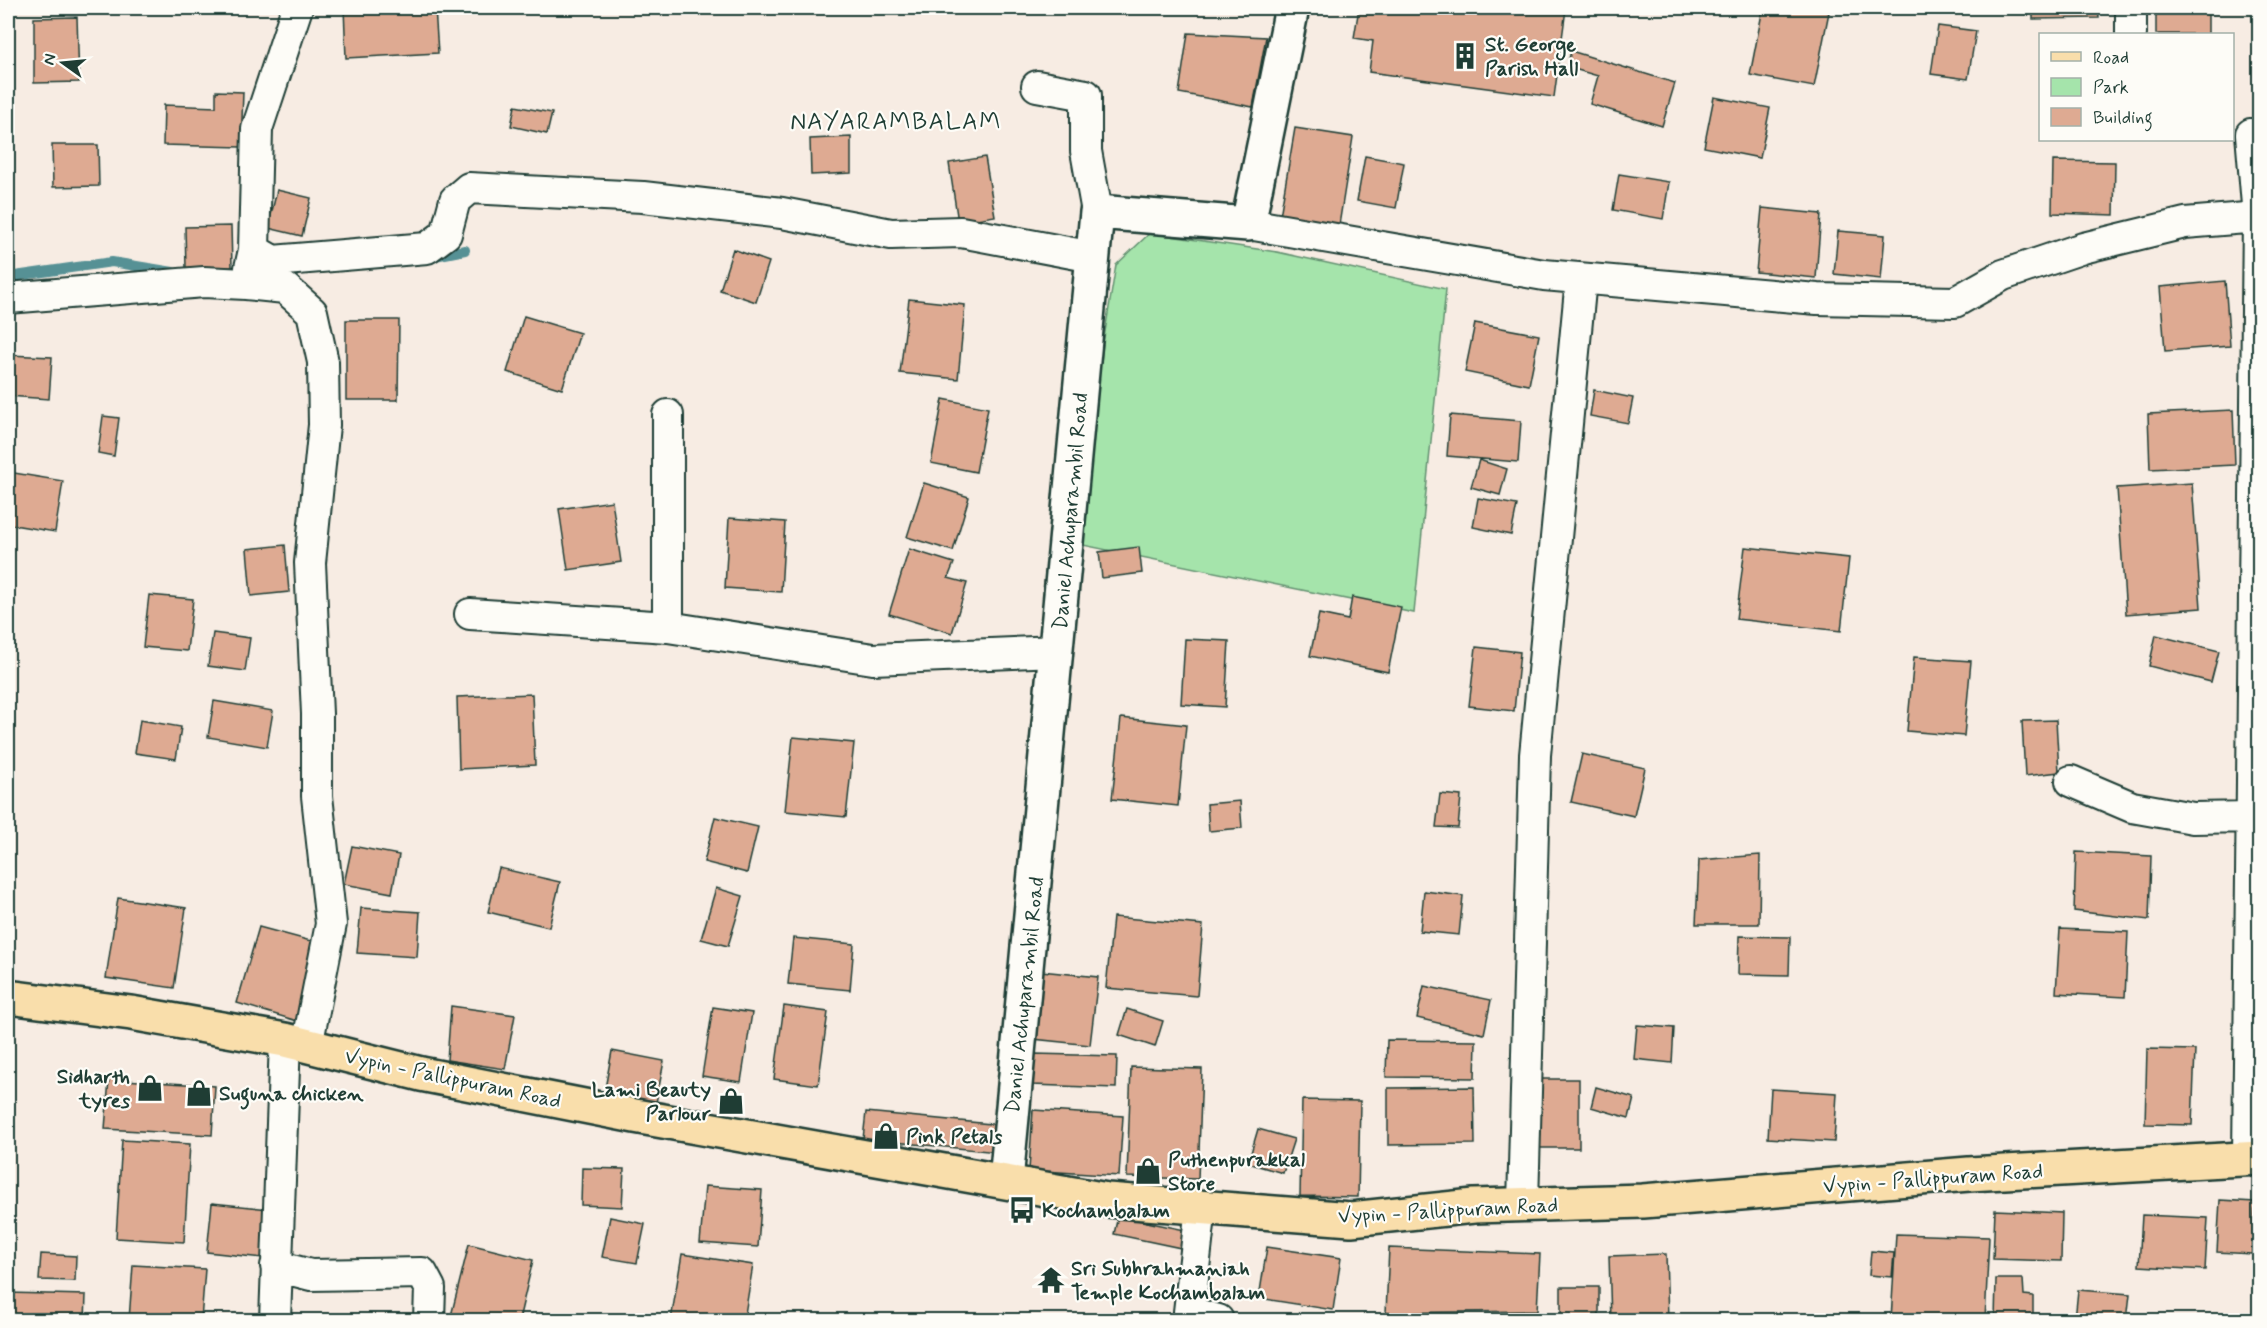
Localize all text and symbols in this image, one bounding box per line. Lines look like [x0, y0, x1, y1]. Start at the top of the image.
place label: St. George Parish Hall [1485, 31, 1578, 83]
north arrow [33, 33, 93, 93]
legend [2039, 33, 2234, 141]
building icon: St. George Parish Hall [1450, 41, 1480, 71]
text: Road [2093, 46, 2129, 70]
text: N [38, 52, 61, 67]
text: Park [2093, 76, 2129, 100]
text: Building [2093, 106, 2153, 132]
district label: NAYARAMBALAM [790, 107, 1002, 138]
street label: Daniel Achuparambil Road [1047, 391, 1095, 631]
street label: Daniel Achuparambil Road [999, 875, 1051, 1115]
street label: Vypin - Pallippuram Road [342, 1042, 563, 1116]
place label: Sidharth tyres [57, 1063, 131, 1115]
shop icon: Sidharth tyres [135, 1073, 165, 1103]
place label: Lami Beauty Parlour [592, 1076, 711, 1128]
shop icon: Suguna chicken [184, 1078, 214, 1108]
place label: Suguna chicken [219, 1080, 364, 1110]
shop icon: Lami Beauty Parlour [716, 1086, 746, 1116]
shop icon: Pink Petals [871, 1121, 901, 1151]
place label: Pink Petals [906, 1123, 1003, 1151]
place label: Puthenpurakkal Store [1168, 1146, 1305, 1198]
shop icon: Puthenpurakkal Store [1133, 1156, 1163, 1186]
street label: Vypin - Pallippuram Road [1822, 1157, 2044, 1201]
street label: Vypin - Pallippuram Road [1337, 1191, 1559, 1231]
bus stop icon: Kochambalam [1007, 1195, 1037, 1225]
place label: Kochambalam [1042, 1197, 1170, 1225]
place label: Sri Subhrahmaniah Temple Kochambalam [1071, 1255, 1266, 1307]
temple icon: Sri Subhrahmaniah Temple Kochambalam [1036, 1265, 1066, 1295]

